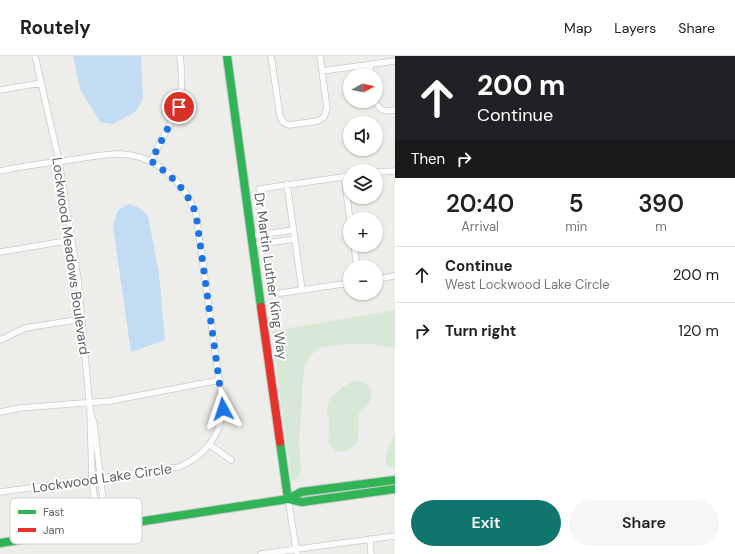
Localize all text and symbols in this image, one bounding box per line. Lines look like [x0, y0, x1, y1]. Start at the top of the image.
text: Routely [20, 15, 91, 40]
text: Map [564, 19, 592, 37]
text: Layers [614, 19, 656, 37]
text: Share [678, 19, 715, 37]
text: 200 m [477, 67, 565, 104]
north arrow [343, 68, 383, 108]
map controls [343, 68, 383, 300]
icon: ahead [411, 72, 463, 124]
pin [162, 90, 196, 124]
icon: arrive [168, 96, 190, 118]
text: Continue [477, 103, 553, 127]
button: sound [343, 116, 383, 156]
icon: right [453, 148, 475, 170]
text: Then [411, 149, 445, 169]
street label: Lockwood Meadows Boulevard [48, 156, 94, 356]
button: layers [343, 164, 383, 204]
text: 20:40 [446, 188, 514, 219]
text: 5 [569, 188, 584, 219]
text: 390 [638, 188, 684, 219]
street label: Dr Martin Luther King Way [250, 191, 292, 361]
button: + [343, 212, 383, 252]
text: Arrival [461, 218, 499, 235]
text: min [565, 218, 587, 235]
text: m [655, 218, 667, 235]
text: Continue [445, 256, 513, 276]
button: − [343, 260, 383, 300]
icon: ahead [411, 264, 433, 286]
text: 200 m [673, 265, 719, 285]
text: West Lockwood Lake Circle [445, 276, 610, 293]
icon: right [411, 320, 433, 342]
text: Turn right [445, 321, 516, 341]
text: 120 m [678, 321, 719, 341]
position arrow [202, 388, 244, 430]
street label: Lockwood Lake Circle [31, 459, 173, 497]
legend [10, 498, 142, 544]
button: Exit [411, 500, 561, 546]
button: Share [569, 500, 719, 546]
text: Fast [43, 505, 64, 519]
text: Jam [43, 523, 64, 537]

